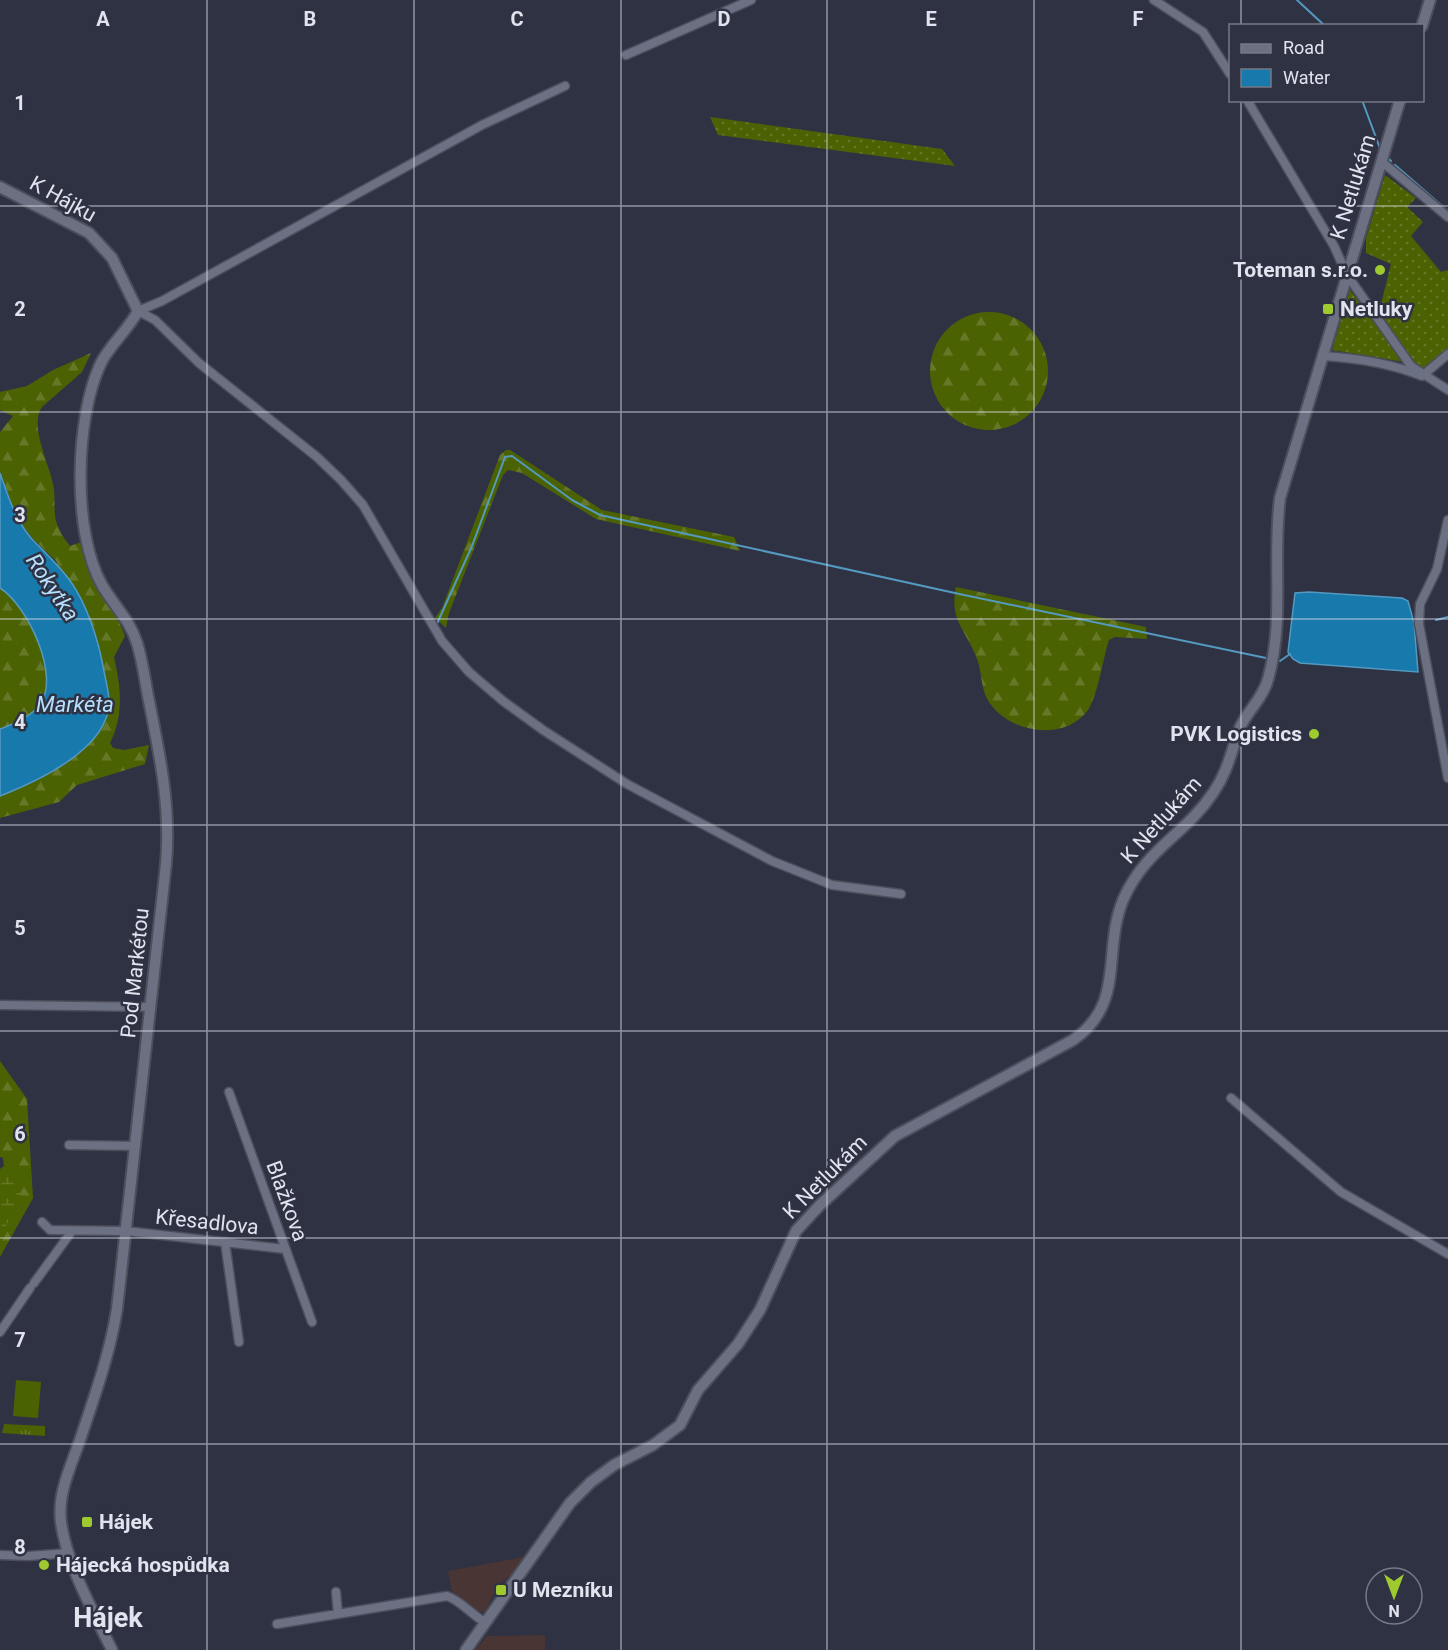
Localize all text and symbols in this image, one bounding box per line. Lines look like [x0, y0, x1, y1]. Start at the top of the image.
text: A [96, 7, 110, 31]
text: B [304, 7, 316, 31]
text: C [510, 7, 524, 31]
text: D [718, 7, 731, 31]
text: E [925, 7, 937, 31]
text: F [1133, 7, 1144, 31]
legend [1229, 24, 1424, 102]
text: Road [1283, 37, 1324, 58]
text: Water [1283, 67, 1330, 88]
text: 1 [14, 91, 26, 115]
street label: K Netlukám [1326, 132, 1380, 242]
street label: K Hájku [26, 171, 100, 227]
place label: Toteman s.r.o. [1233, 258, 1368, 282]
marker: Toteman s.r.o. [1373, 263, 1387, 277]
text: 2 [14, 297, 26, 321]
place label: Netluky [1340, 297, 1413, 321]
marker: Netluky [1321, 302, 1335, 316]
text: 3 [14, 503, 26, 527]
water label: Rokytka [21, 549, 84, 626]
water label: Markéta [36, 692, 114, 717]
text: 4 [14, 710, 26, 734]
place label: PVK Logistics [1170, 722, 1302, 746]
marker: PVK Logistics [1307, 727, 1321, 741]
street label: K Netlukám [1116, 772, 1206, 868]
street label: Pod Markétou [116, 907, 154, 1039]
text: 5 [14, 916, 26, 940]
text: 6 [14, 1122, 26, 1146]
street label: K Netlukám [778, 1130, 872, 1224]
street label: Blažkova [261, 1157, 313, 1245]
street label: Křesadlova [154, 1205, 260, 1239]
text: 7 [14, 1328, 26, 1352]
place label: Hájek [99, 1510, 154, 1534]
marker: Hájek [80, 1515, 94, 1529]
text: 8 [14, 1535, 26, 1559]
place label: Hájecká hospůdka [56, 1553, 230, 1577]
marker: Hájecká hospůdka [37, 1558, 51, 1572]
north arrow [1364, 1566, 1424, 1626]
place label: U Mezníku [513, 1578, 613, 1602]
marker: U Mezníku [494, 1583, 508, 1597]
text: N [1388, 1601, 1400, 1620]
district label: Hájek [73, 1602, 143, 1634]

